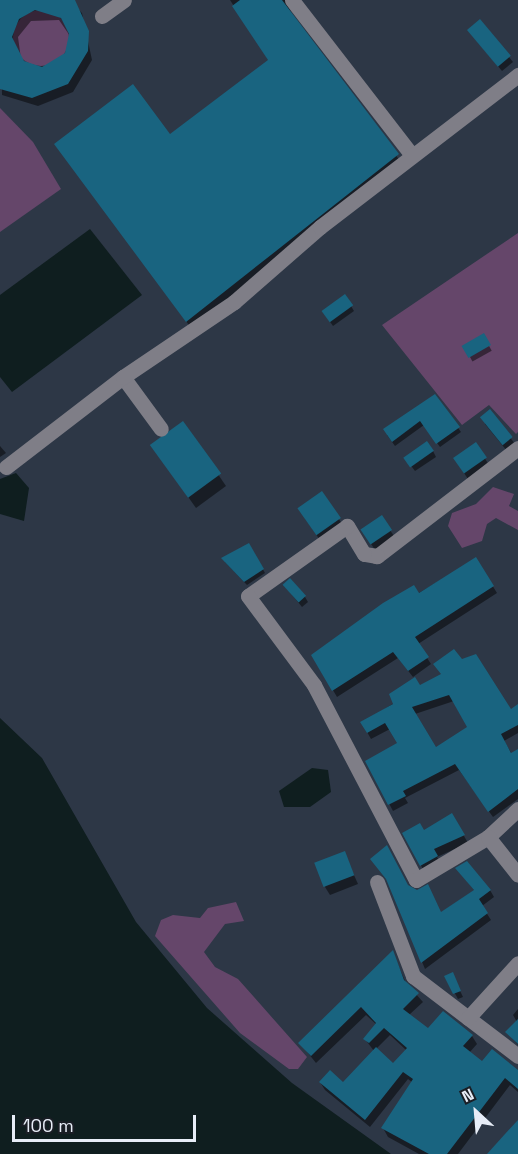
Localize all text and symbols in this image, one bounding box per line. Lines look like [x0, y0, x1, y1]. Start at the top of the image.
north arrow [446, 1082, 506, 1142]
text: N [458, 1084, 477, 1107]
scale bar [15, 1103, 200, 1141]
text: 100 m [23, 1114, 74, 1137]

